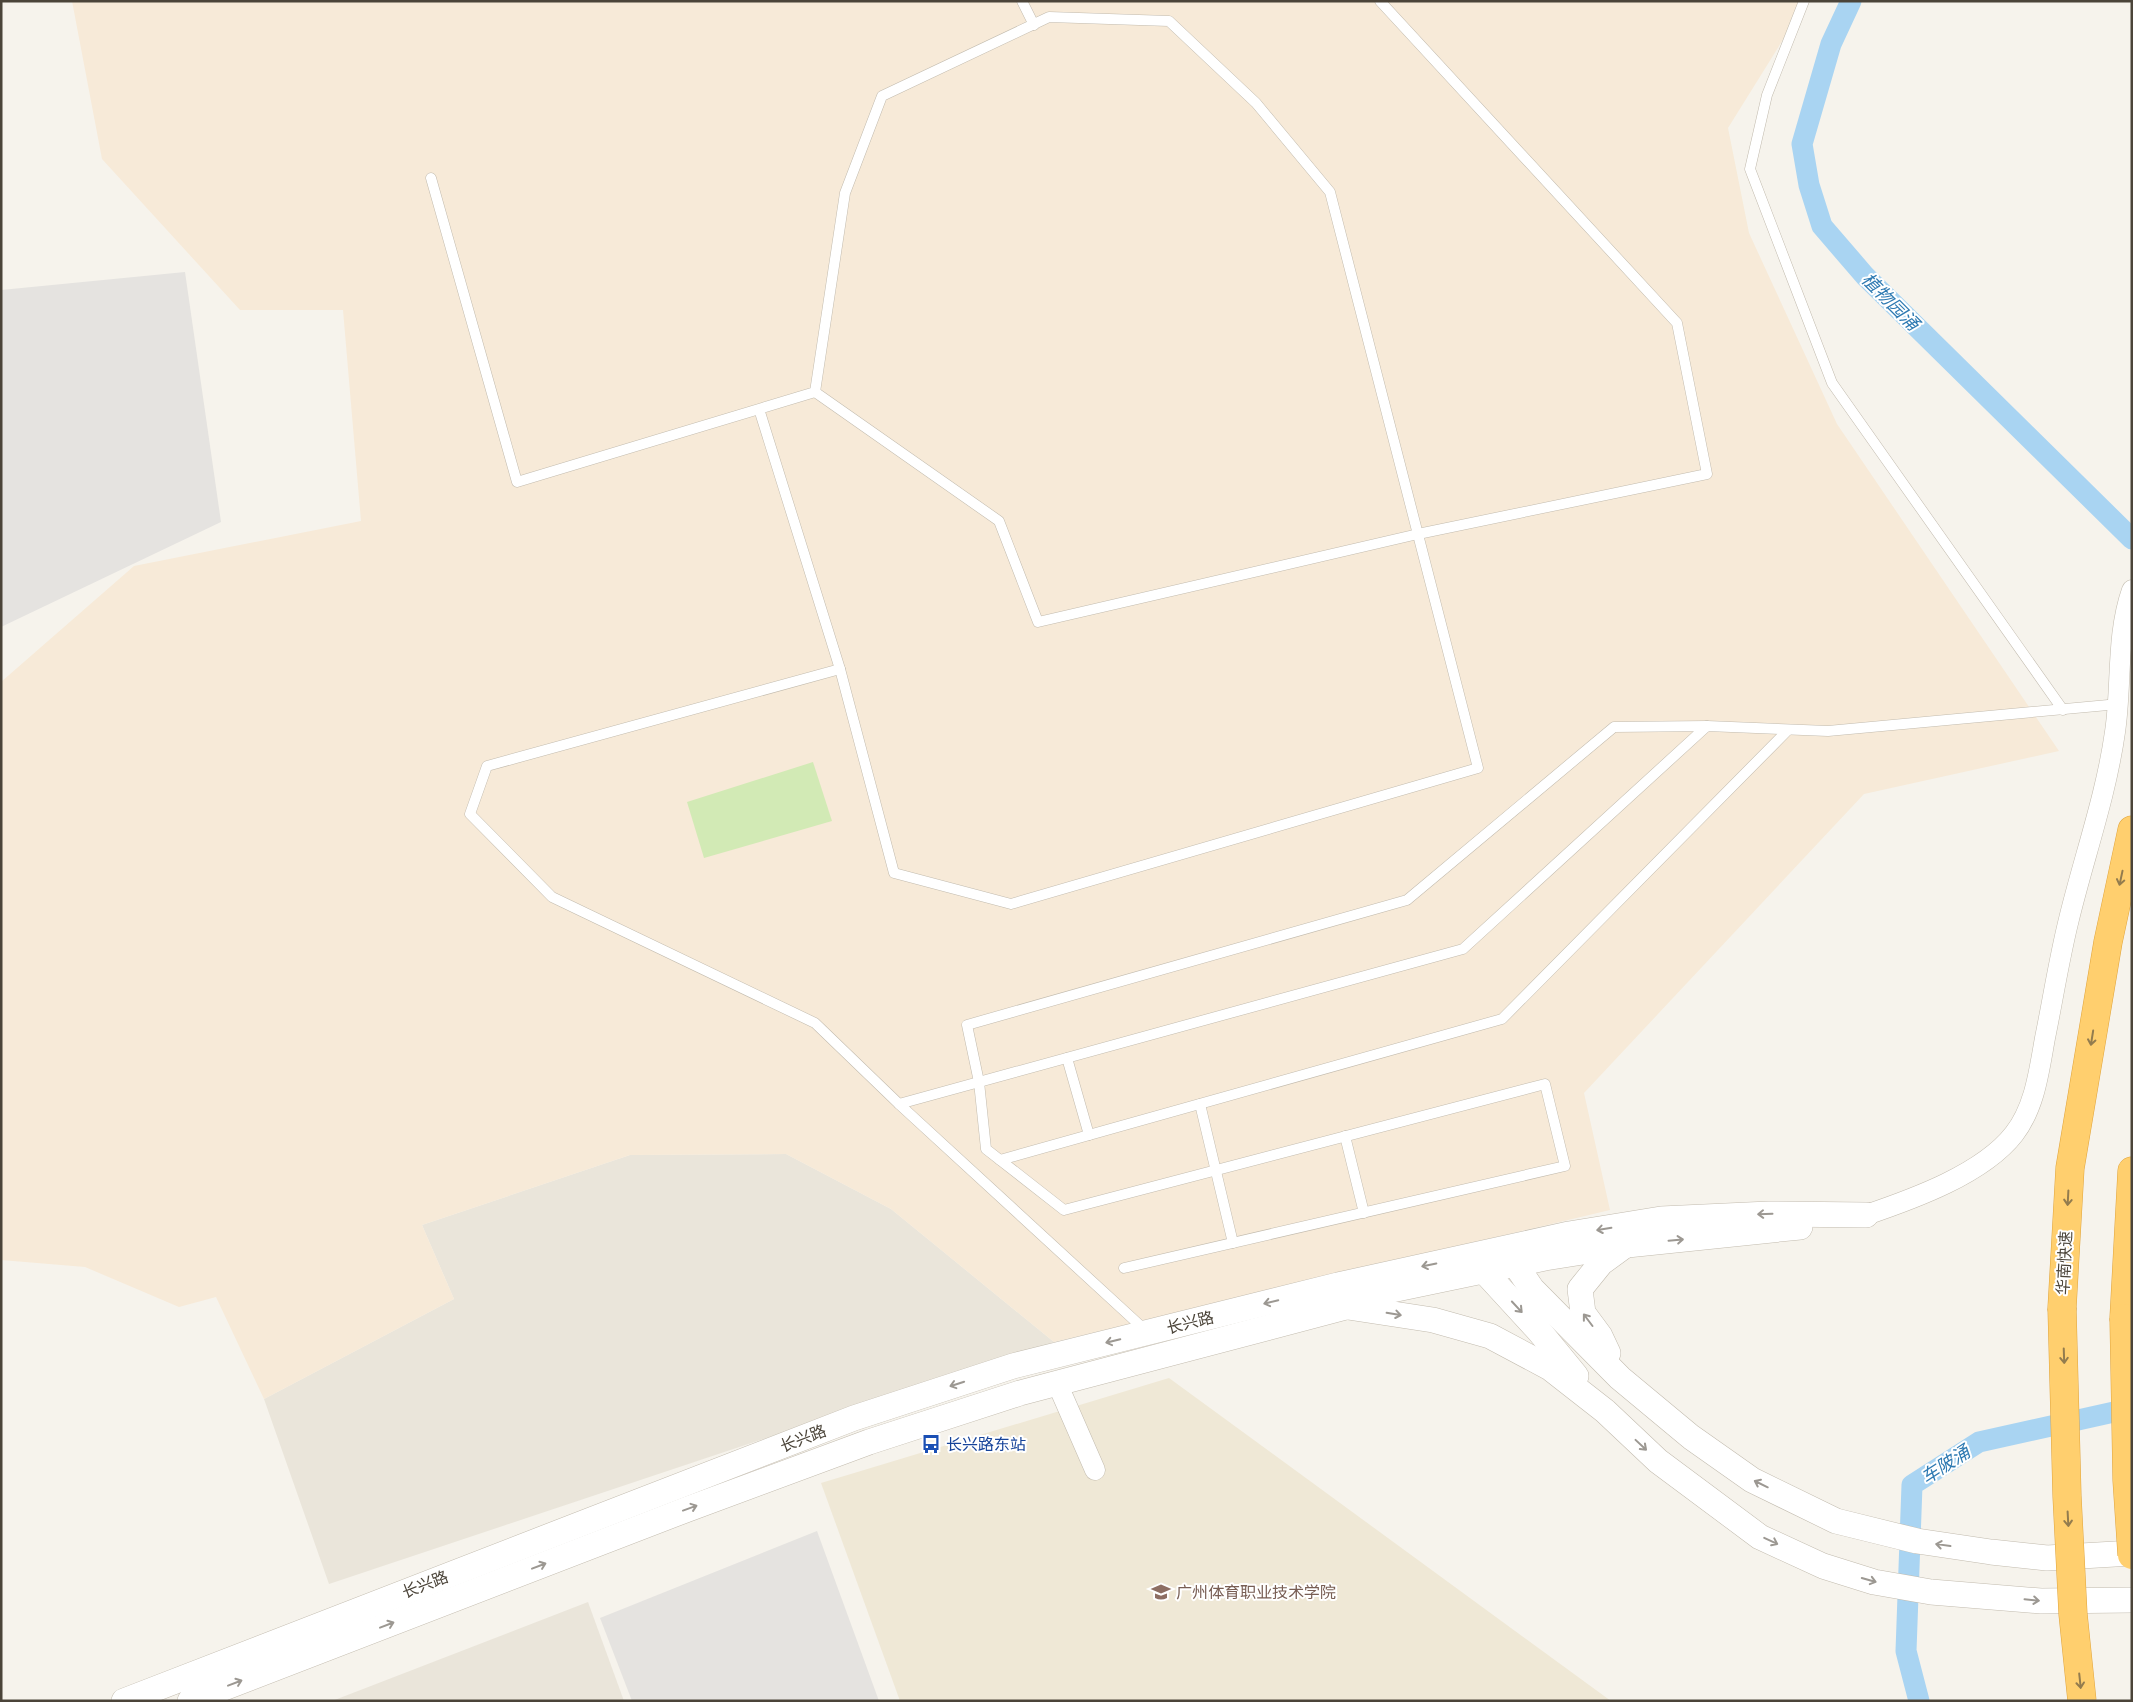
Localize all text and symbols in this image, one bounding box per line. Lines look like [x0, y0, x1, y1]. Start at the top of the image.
water label: 植物园涌 [1857, 267, 1926, 336]
one-way arrow [2115, 869, 2125, 885]
one-way arrow [2086, 1029, 2096, 1045]
one-way arrow [2064, 1190, 2073, 1206]
one-way arrow [1757, 1209, 1774, 1219]
one-way arrow [1596, 1224, 1612, 1234]
street label: 华南快速 [2051, 1230, 2077, 1296]
one-way arrow [1668, 1235, 1684, 1245]
one-way arrow [1422, 1261, 1438, 1270]
one-way arrow [1264, 1298, 1280, 1307]
one-way arrow [1511, 1301, 1523, 1314]
street label: 长兴路 [1164, 1306, 1216, 1338]
one-way arrow [1386, 1309, 1402, 1319]
one-way arrow [1583, 1313, 1593, 1327]
one-way arrow [1106, 1337, 1122, 1346]
one-way arrow [2059, 1348, 2068, 1364]
one-way arrow [949, 1380, 965, 1390]
street label: 长兴路 [777, 1419, 829, 1457]
bus stop icon: 长兴路东站 [920, 1433, 942, 1455]
place label: 长兴路东站 [946, 1433, 1026, 1455]
water label: 车陂涌 [1916, 1438, 1976, 1489]
one-way arrow [1634, 1439, 1647, 1451]
one-way arrow [1753, 1479, 1768, 1489]
one-way arrow [682, 1503, 698, 1512]
one-way arrow [2063, 1511, 2072, 1527]
one-way arrow [1763, 1537, 1778, 1547]
one-way arrow [1935, 1540, 1951, 1550]
one-way arrow [531, 1561, 546, 1570]
street label: 长兴路 [399, 1565, 451, 1603]
one-way arrow [1861, 1576, 1877, 1585]
school or university icon: 广州体育职业技术学院 [1150, 1581, 1172, 1603]
place label: 广州体育职业技术学院 [1176, 1581, 1336, 1603]
one-way arrow [2024, 1595, 2040, 1605]
one-way arrow [379, 1620, 394, 1629]
one-way arrow [2075, 1673, 2085, 1689]
one-way arrow [227, 1678, 243, 1687]

